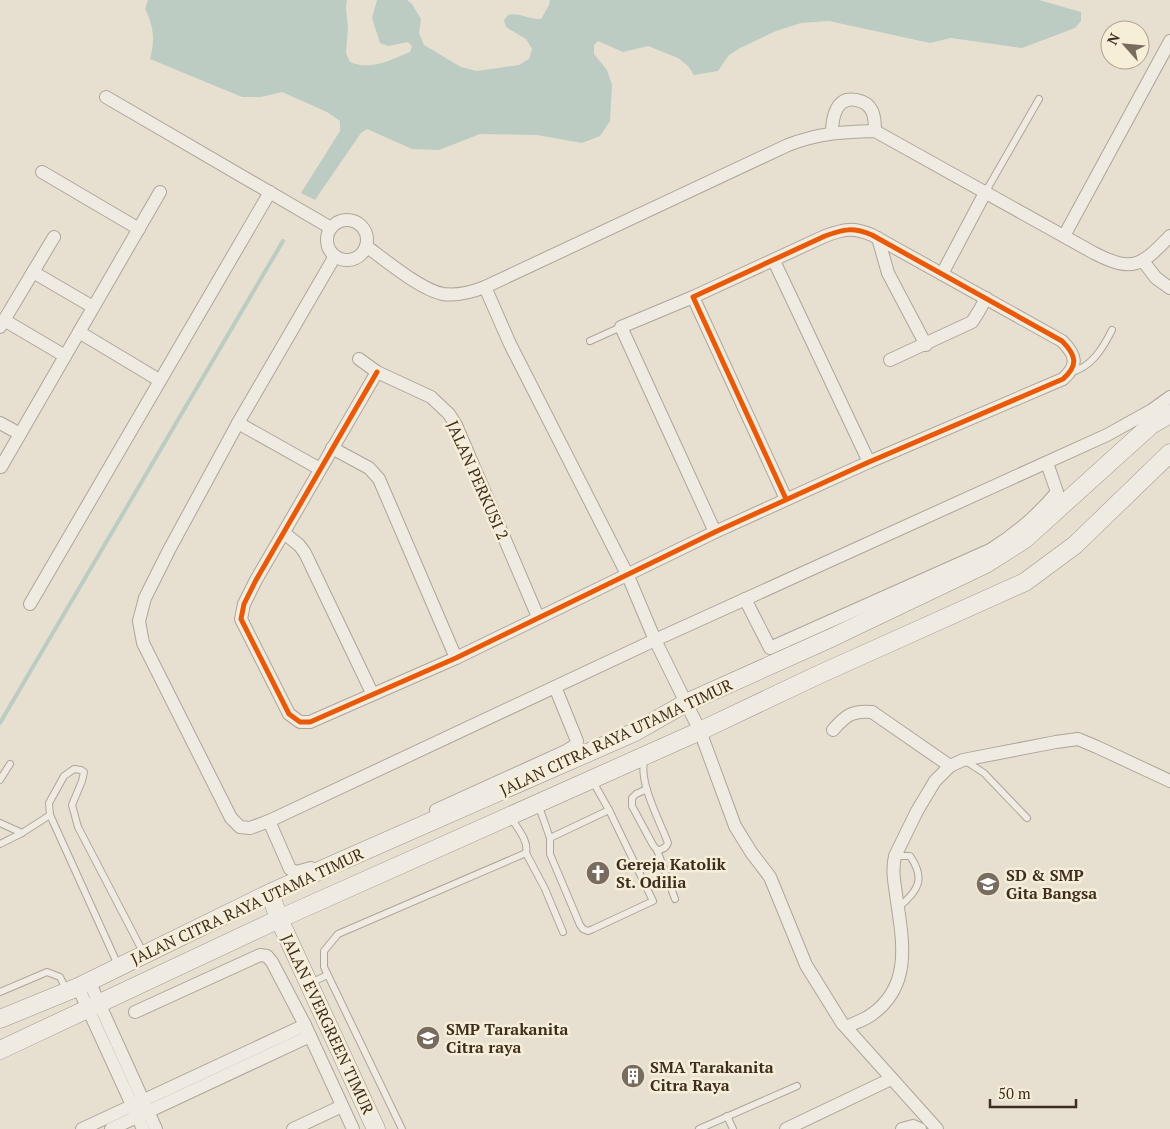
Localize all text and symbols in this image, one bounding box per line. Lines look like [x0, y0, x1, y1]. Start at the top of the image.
north arrow [1100, 20, 1150, 70]
text: N [1102, 29, 1124, 48]
street label: JALAN PERKUSI 2 [442, 417, 514, 543]
street label: JALAN CITRA RAYA UTAMA TIMUR [496, 673, 737, 801]
street label: JALAN CITRA RAYA UTAMA TIMUR [127, 842, 368, 970]
place label: Gereja Katolik St. Odilia [616, 853, 727, 893]
church icon: Gereja Katolik St. Odilia [585, 860, 611, 886]
place label: SD & SMP Gita Bangsa [1006, 864, 1097, 904]
school or university icon: SD & SMP Gita Bangsa [975, 871, 1001, 897]
street label: JALAN EVERGREEN TIMUR [276, 930, 380, 1119]
place label: SMP Tarakanita Citra raya [446, 1018, 569, 1058]
school or university icon: SMP Tarakanita Citra raya [415, 1025, 441, 1051]
place label: SMA Tarakanita Citra Raya [650, 1056, 774, 1096]
building icon: SMA Tarakanita Citra Raya [620, 1063, 646, 1089]
scale bar [990, 1076, 1076, 1108]
text: 50 m [998, 1083, 1031, 1103]

